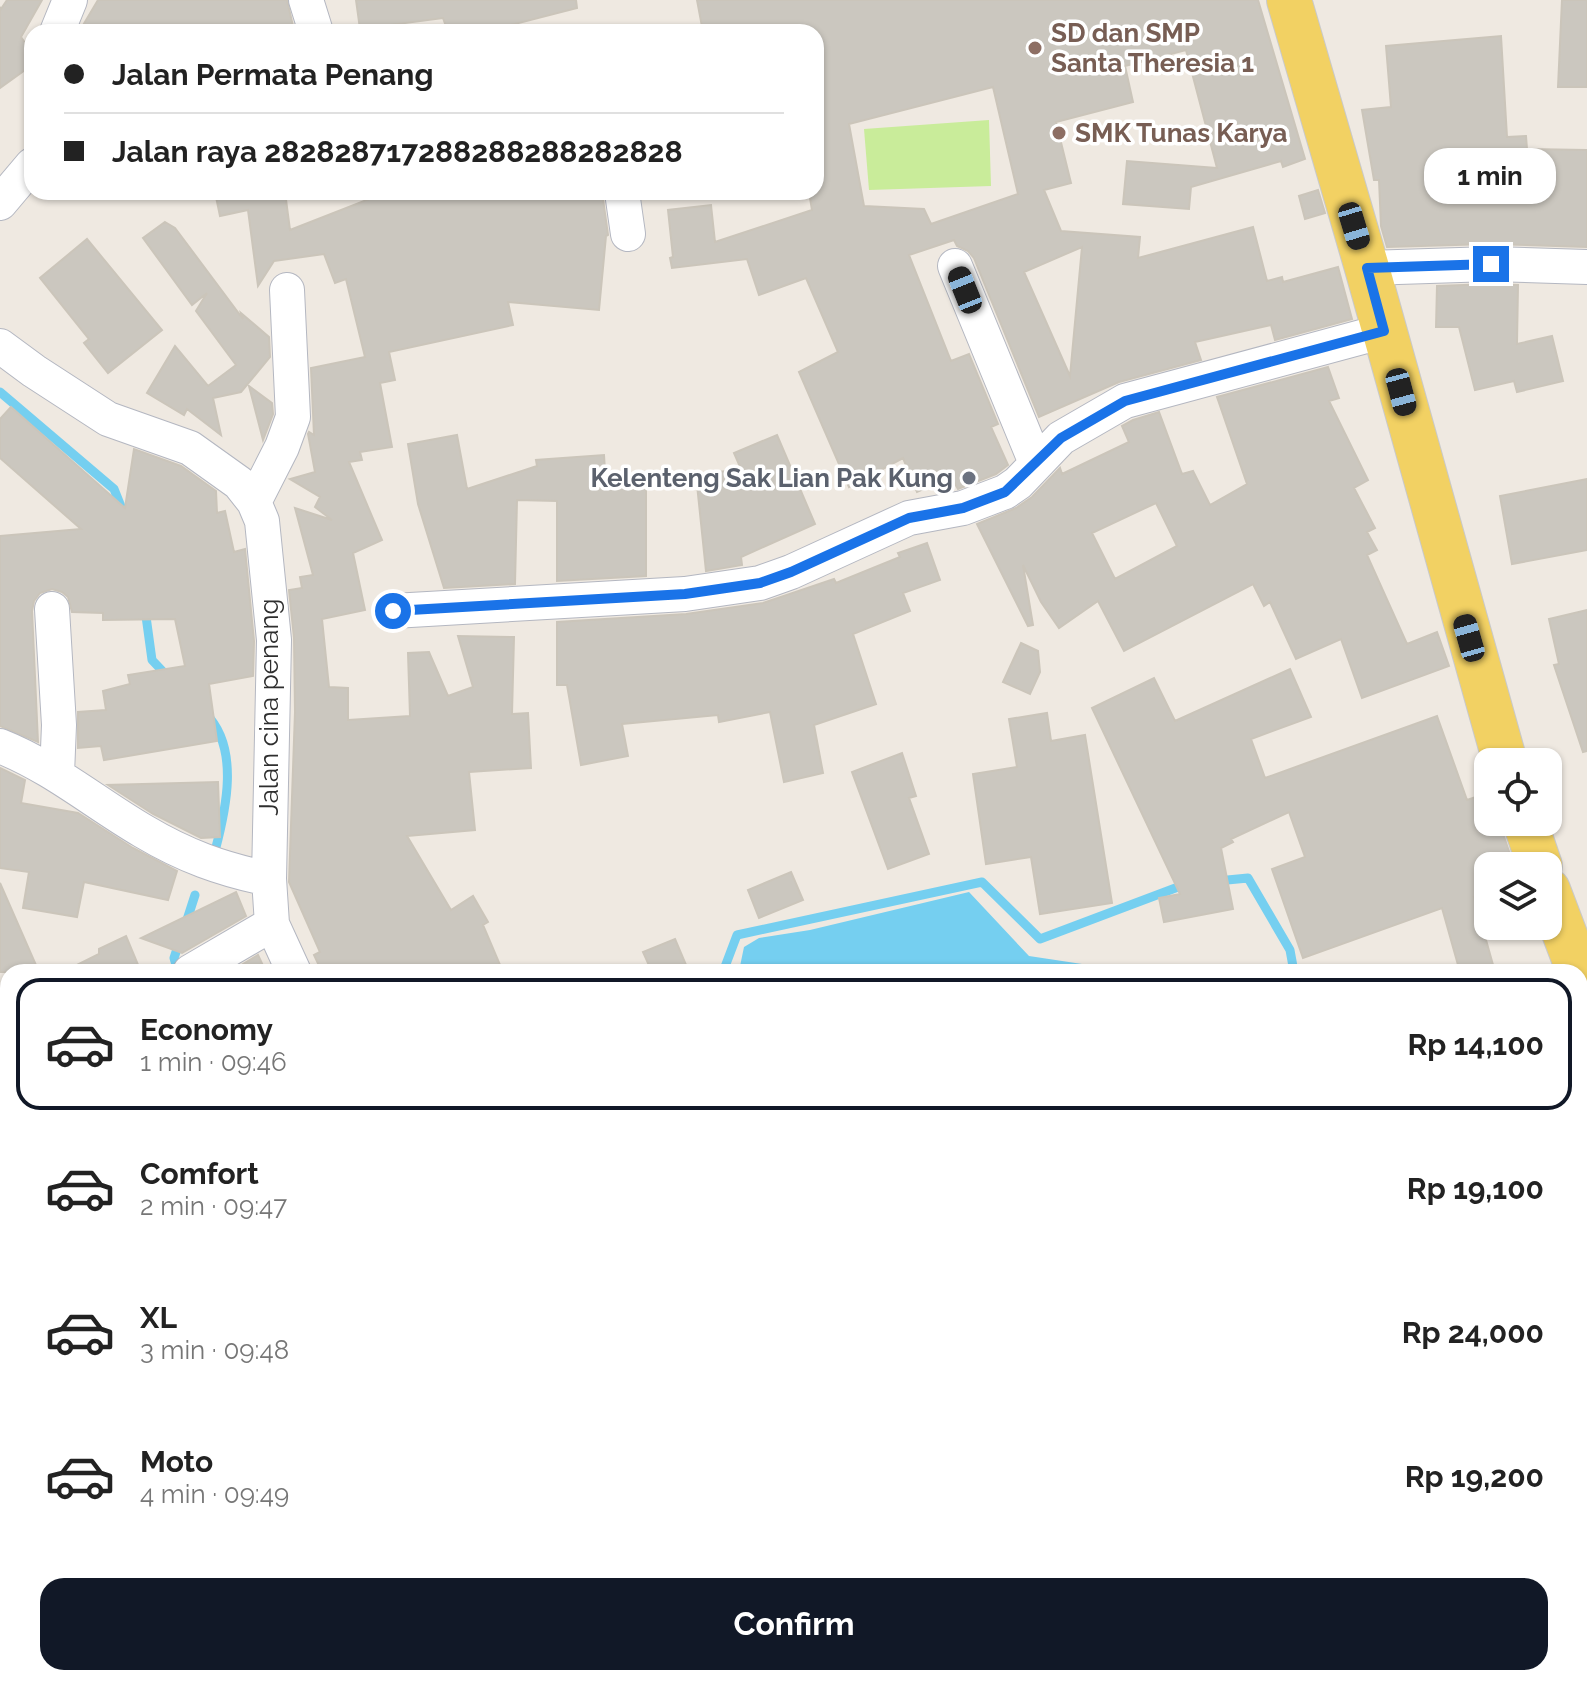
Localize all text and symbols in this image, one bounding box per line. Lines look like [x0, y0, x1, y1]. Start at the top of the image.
place label: SD dan SMP Santa Theresia 1 [1051, 18, 1254, 78]
marker: SD dan SMP Santa Theresia 1 [1026, 39, 1044, 57]
text: Jalan Permata Penang [112, 57, 433, 92]
place label: SMK Tunas Karya [1075, 118, 1288, 148]
marker: SMK Tunas Karya [1050, 124, 1068, 142]
text: Jalan raya 282828717288288288282828 [112, 134, 683, 169]
callout: 1 min [1425, 148, 1557, 204]
text: 1 min [1457, 161, 1523, 191]
car [1336, 200, 1372, 252]
route end [1473, 246, 1509, 282]
car [945, 263, 985, 317]
car [1383, 366, 1419, 418]
place label: Kelenteng Sak Lian Pak Kung [591, 463, 953, 493]
marker: Kelenteng Sak Lian Pak Kung [960, 469, 978, 487]
route start [375, 593, 411, 629]
street label: Jalan cina penang [254, 598, 284, 816]
car [1451, 612, 1487, 664]
map controls [1474, 748, 1562, 940]
button: locate [1474, 748, 1562, 836]
button: layers [1474, 852, 1562, 940]
icon: car [44, 1008, 116, 1080]
text: Economy [140, 1012, 273, 1047]
text: Rp 14,100 [1407, 1027, 1544, 1062]
text: 1 min · 09:46 [140, 1047, 287, 1077]
icon: car [44, 1152, 116, 1224]
text: Comfort [140, 1156, 259, 1191]
text: Rp 19,100 [1407, 1171, 1544, 1206]
text: 2 min · 09:47 [140, 1191, 287, 1221]
icon: car [44, 1296, 116, 1368]
text: XL [140, 1300, 177, 1335]
text: Rp 24,000 [1402, 1315, 1544, 1350]
text: 3 min · 09:48 [140, 1335, 289, 1365]
icon: car [44, 1440, 116, 1512]
text: Moto [140, 1444, 213, 1479]
text: Rp 19,200 [1405, 1459, 1544, 1494]
text: 4 min · 09:49 [140, 1479, 289, 1509]
button: Confirm [40, 1578, 1548, 1670]

